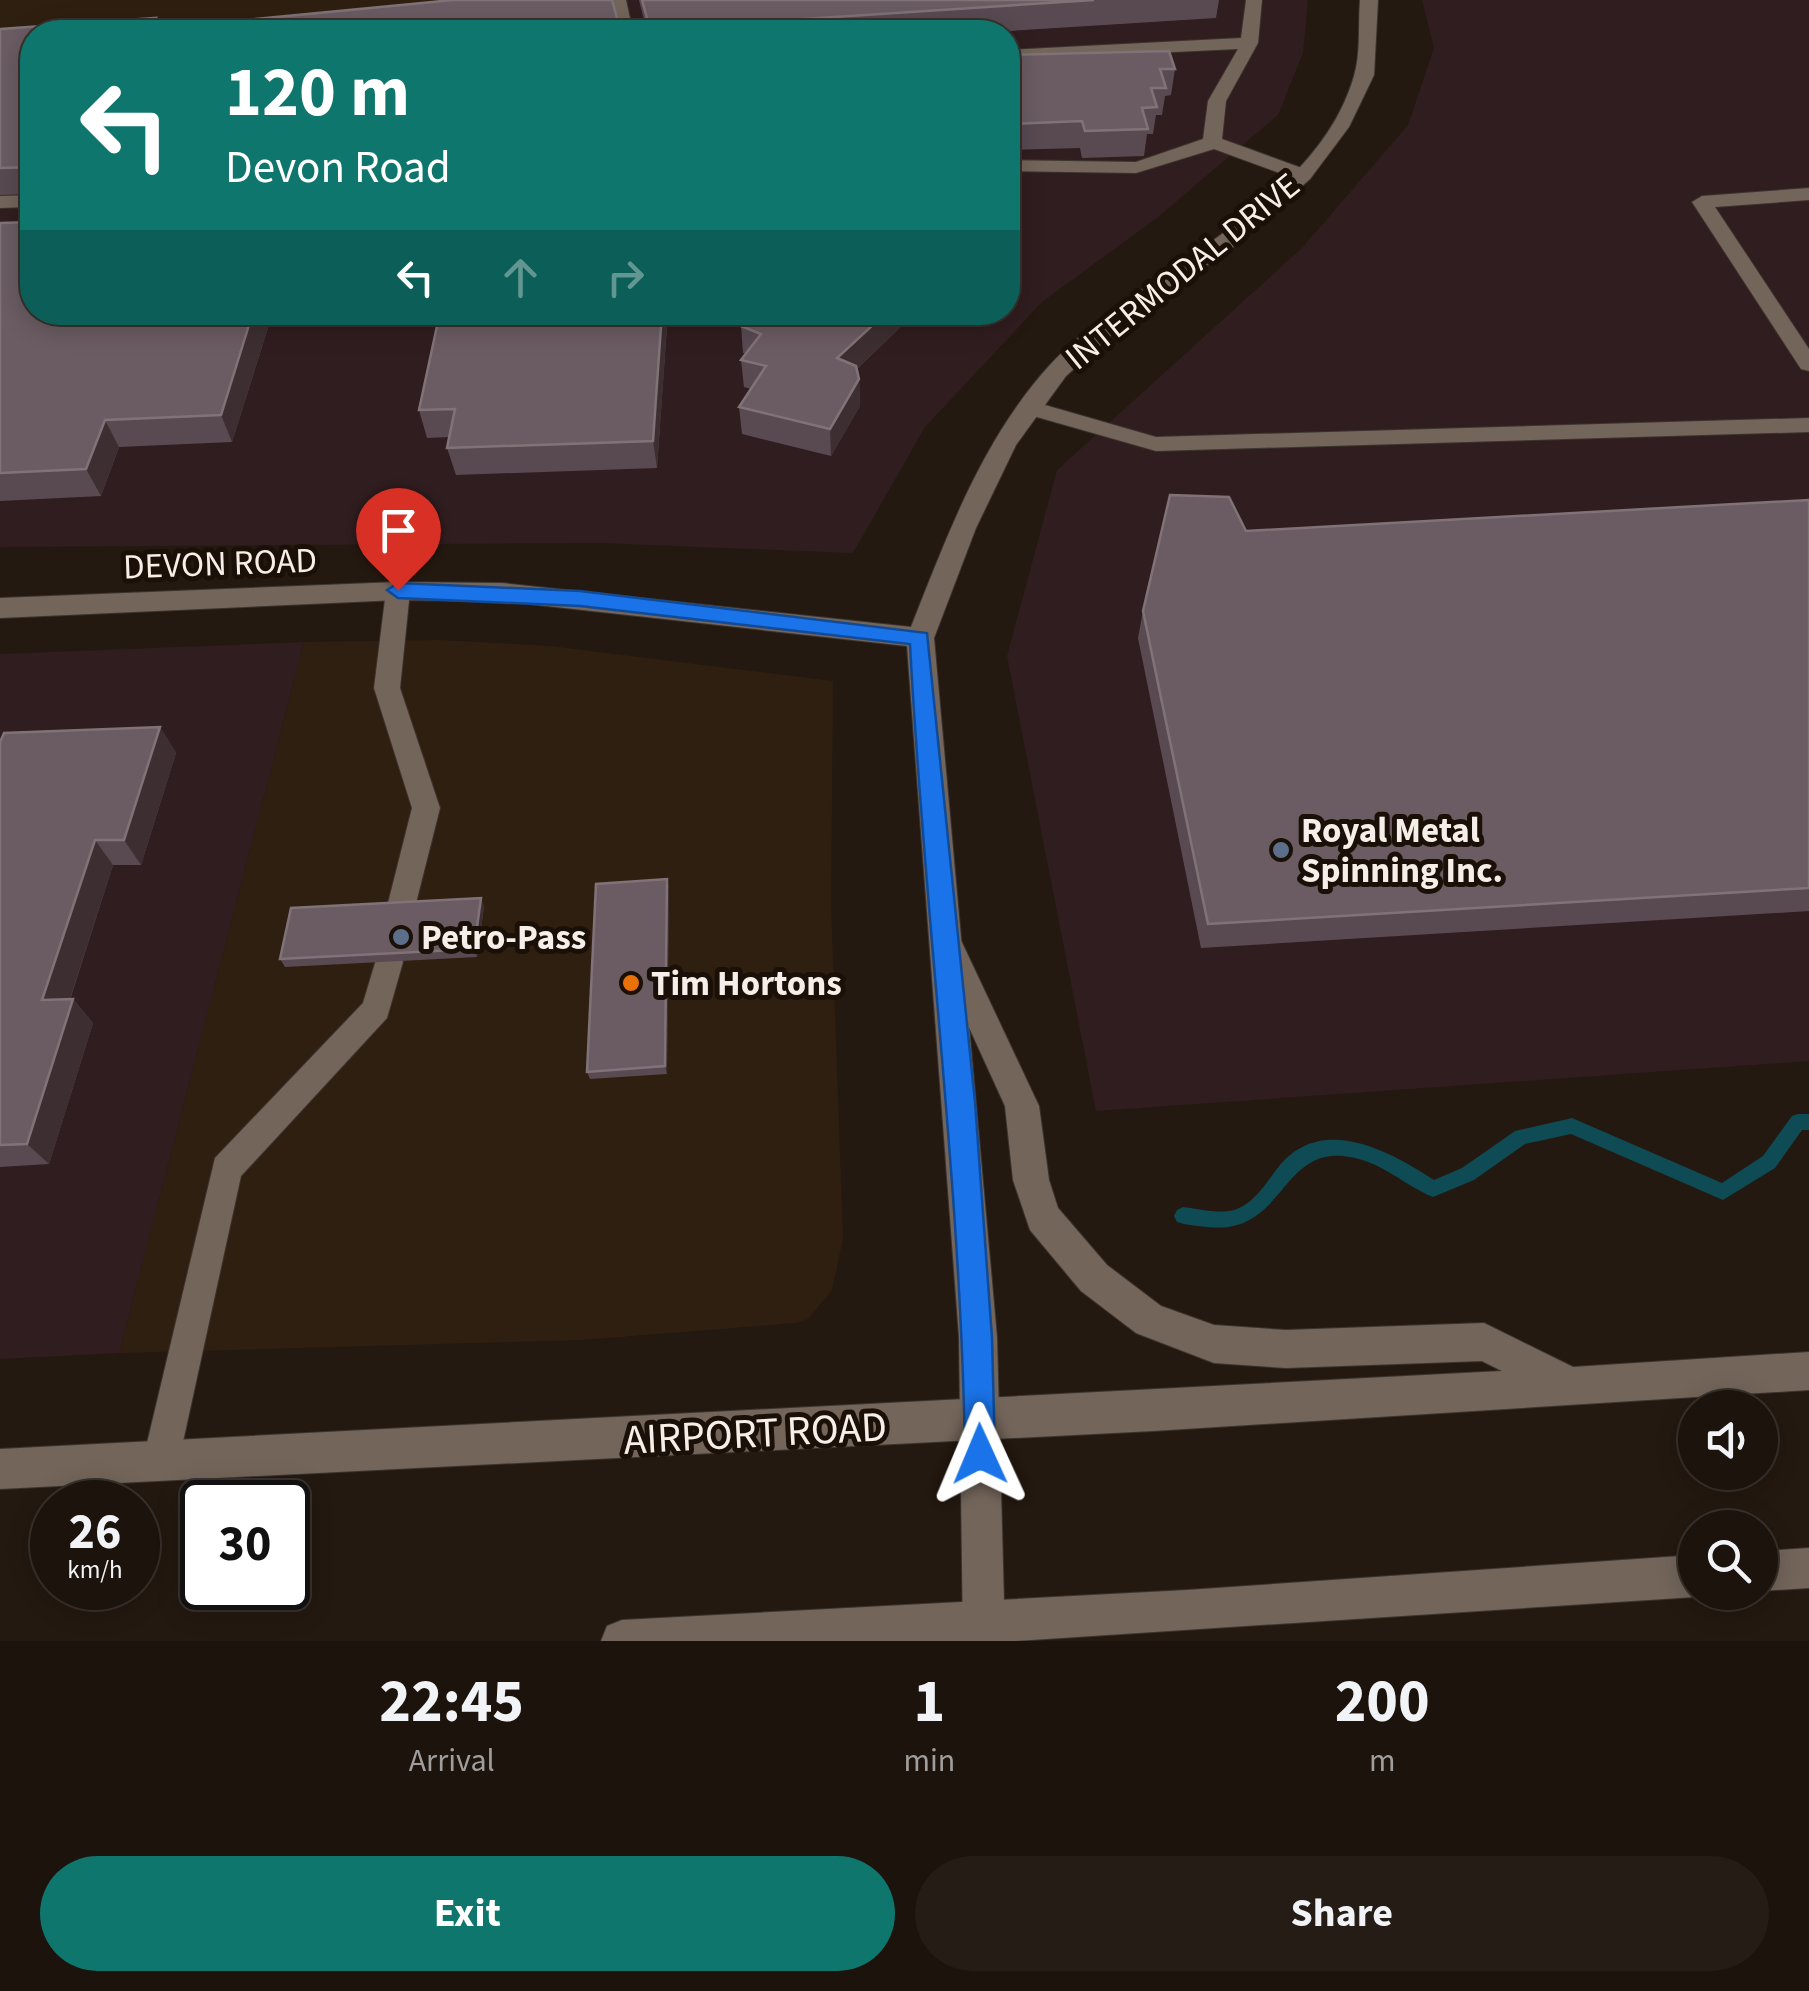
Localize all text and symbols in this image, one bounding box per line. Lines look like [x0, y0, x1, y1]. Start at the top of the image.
text: 120 m [225, 43, 410, 143]
icon: left [60, 60, 190, 190]
text: Devon Road [225, 136, 451, 200]
street label: INTERMODAL DRIVE [1055, 161, 1311, 382]
icon: left [388, 250, 443, 305]
icon: ahead [493, 250, 548, 305]
icon: right [598, 250, 653, 305]
pin [356, 488, 441, 591]
icon: arrive [371, 503, 426, 558]
street label: DEVON ROAD [122, 536, 318, 592]
place label: Royal Metal Spinning Inc. [1301, 806, 1503, 896]
marker: Royal Metal Spinning Inc. [1270, 839, 1292, 861]
place label: Petro-Pass [421, 913, 586, 963]
marker: Petro-Pass [390, 926, 412, 948]
place label: Tim Hortons [651, 959, 842, 1009]
marker: Tim Hortons [620, 972, 642, 994]
map controls [1678, 1390, 1778, 1610]
button: sound [1678, 1390, 1778, 1490]
street label: AIRPORT ROAD [622, 1397, 888, 1471]
position arrow [928, 1402, 1032, 1506]
speed limit sign: 30 [180, 1480, 310, 1610]
text: 26 [69, 1497, 121, 1568]
button: search [1678, 1510, 1778, 1610]
text: km/h [67, 1552, 123, 1588]
text: 22:45 [379, 1660, 524, 1745]
text: 1 [914, 1660, 945, 1745]
text: 200 [1335, 1660, 1430, 1745]
text: Arrival [409, 1738, 495, 1784]
text: min [903, 1738, 955, 1784]
text: m [1369, 1738, 1395, 1784]
button: Exit [40, 1856, 895, 1971]
button: Share [915, 1856, 1769, 1971]

